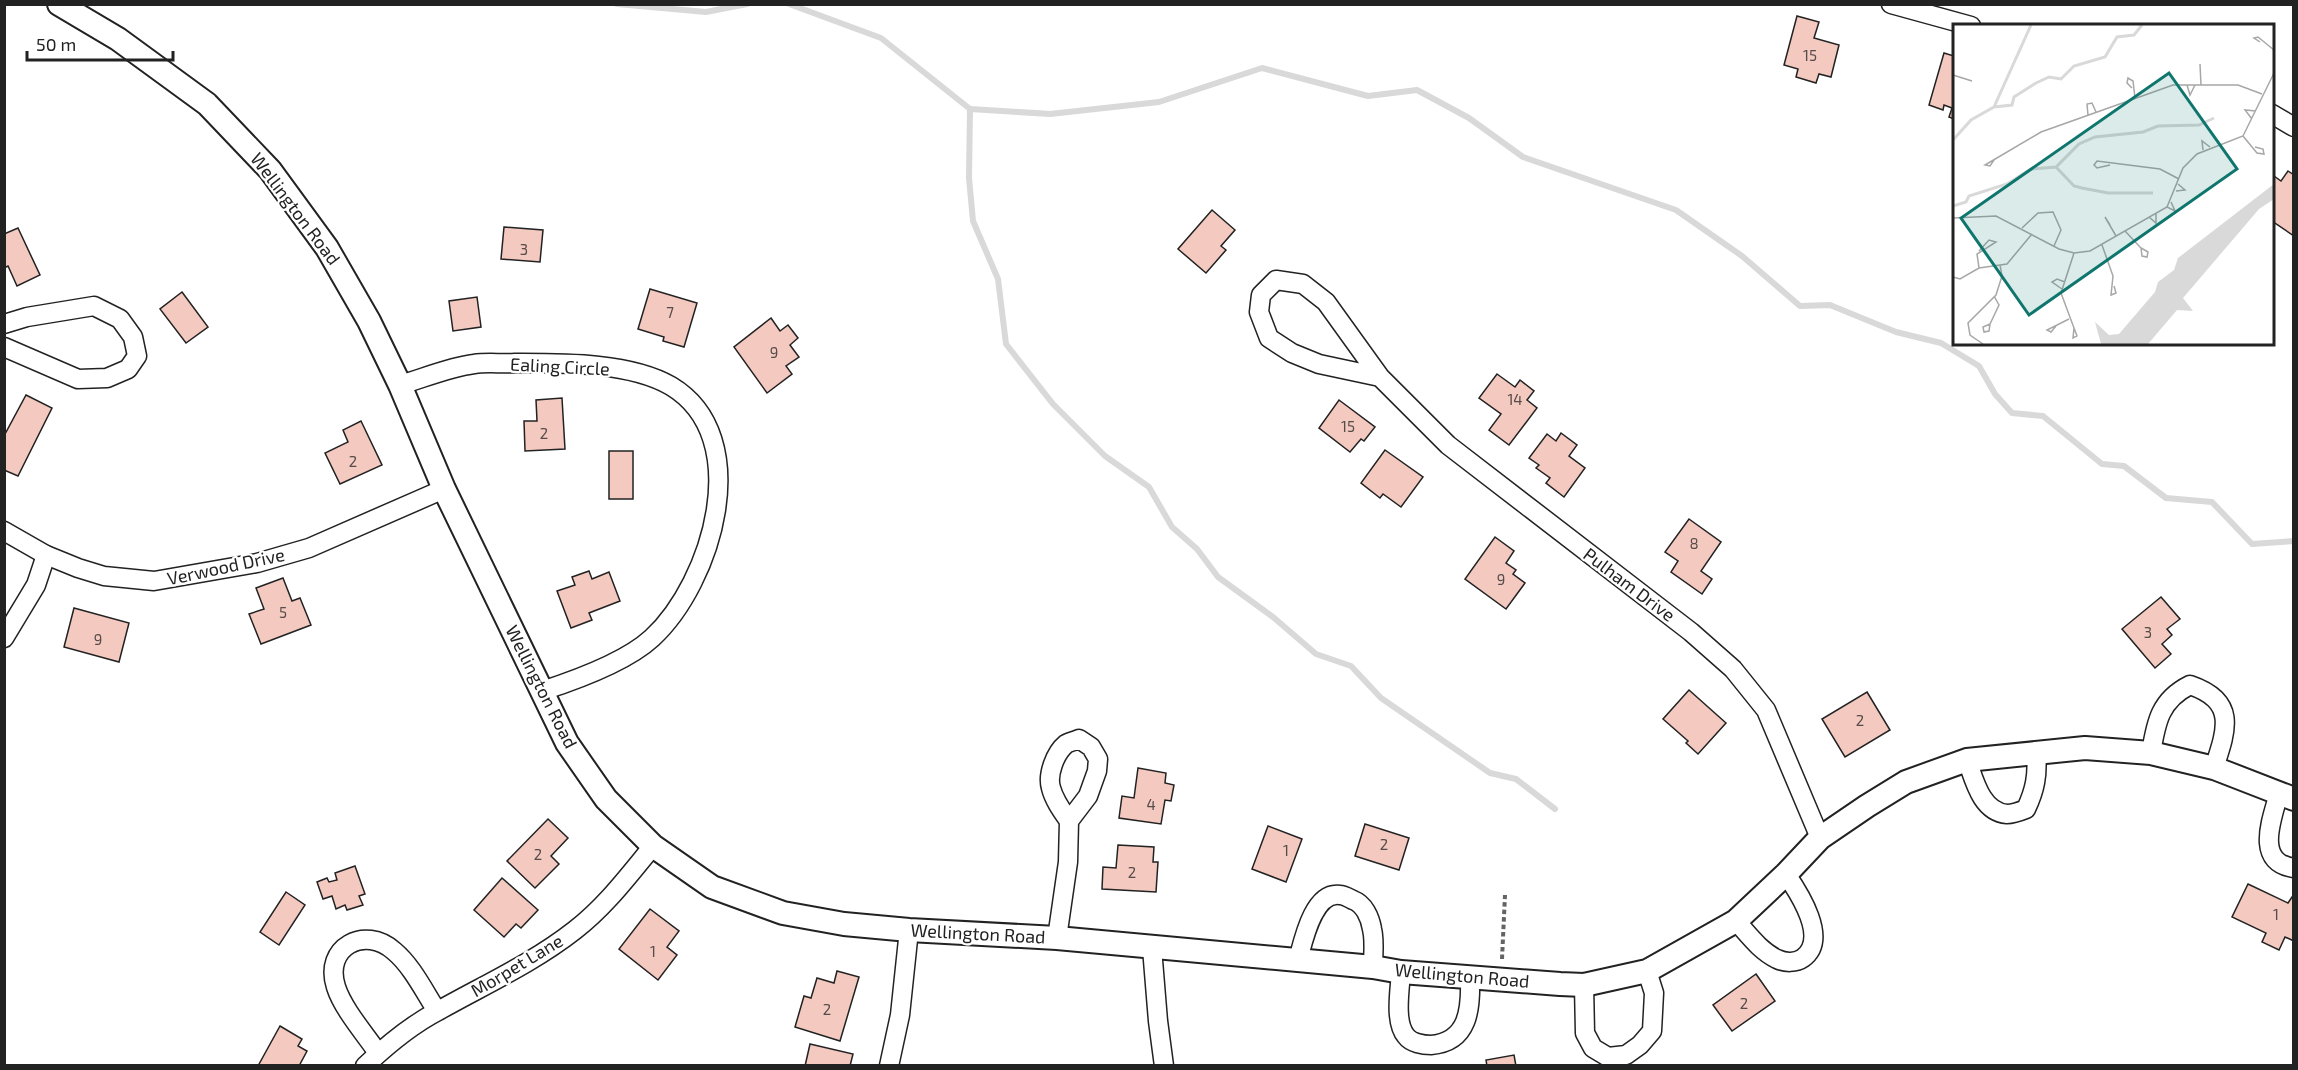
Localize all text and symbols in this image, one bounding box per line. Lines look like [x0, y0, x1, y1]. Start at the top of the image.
scale bar [27, 24, 172, 62]
inset map [1953, 24, 2274, 345]
text: 50 m [36, 33, 76, 55]
house number: 15 [1803, 46, 1817, 64]
street label: Wellington Road [246, 148, 345, 269]
house number: 3 [520, 240, 528, 258]
house number: 7 [666, 303, 674, 321]
house number: 9 [770, 343, 778, 361]
street label: Ealing Circle [510, 352, 610, 380]
house number: 14 [1507, 390, 1523, 408]
house number: 15 [1341, 417, 1355, 435]
house number: 2 [540, 424, 548, 442]
house number: 2 [349, 452, 357, 470]
house number: 8 [1689, 534, 1699, 552]
street label: Verwood Drive [165, 543, 287, 589]
street label: Pulham Drive [1579, 543, 1680, 626]
house number: 9 [1497, 570, 1505, 588]
house number: 5 [279, 603, 287, 621]
street label: Wellington Road [501, 621, 582, 752]
house number: 3 [2144, 623, 2152, 641]
house number: 9 [94, 630, 102, 648]
house number: 2 [1856, 711, 1864, 729]
house number: 4 [1146, 795, 1156, 813]
house number: 2 [1380, 835, 1388, 853]
house number: 1 [1283, 841, 1289, 859]
house number: 2 [534, 845, 542, 863]
house number: 2 [1128, 863, 1136, 881]
house number: 1 [2273, 905, 2279, 923]
street label: Wellington Road [910, 918, 1046, 948]
street label: Morpet Lane [466, 929, 566, 1001]
house number: 1 [650, 942, 656, 960]
street label: Wellington Road [1394, 958, 1530, 992]
house number: 2 [1740, 994, 1748, 1012]
house number: 2 [823, 1000, 831, 1018]

